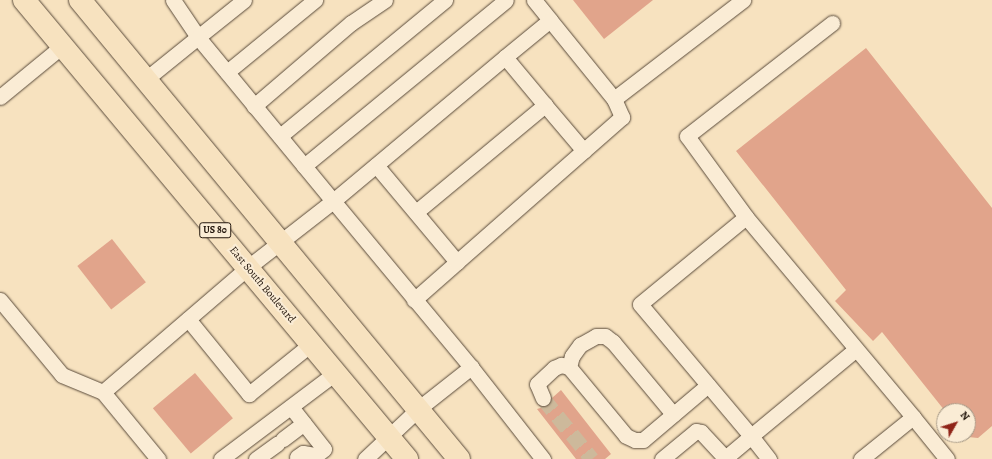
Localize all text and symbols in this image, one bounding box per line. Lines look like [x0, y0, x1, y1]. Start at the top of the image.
road number: US 80 [199, 222, 231, 238]
street label: East South Boulevard [226, 244, 298, 326]
north arrow [936, 403, 976, 443]
text: N [957, 408, 973, 424]

